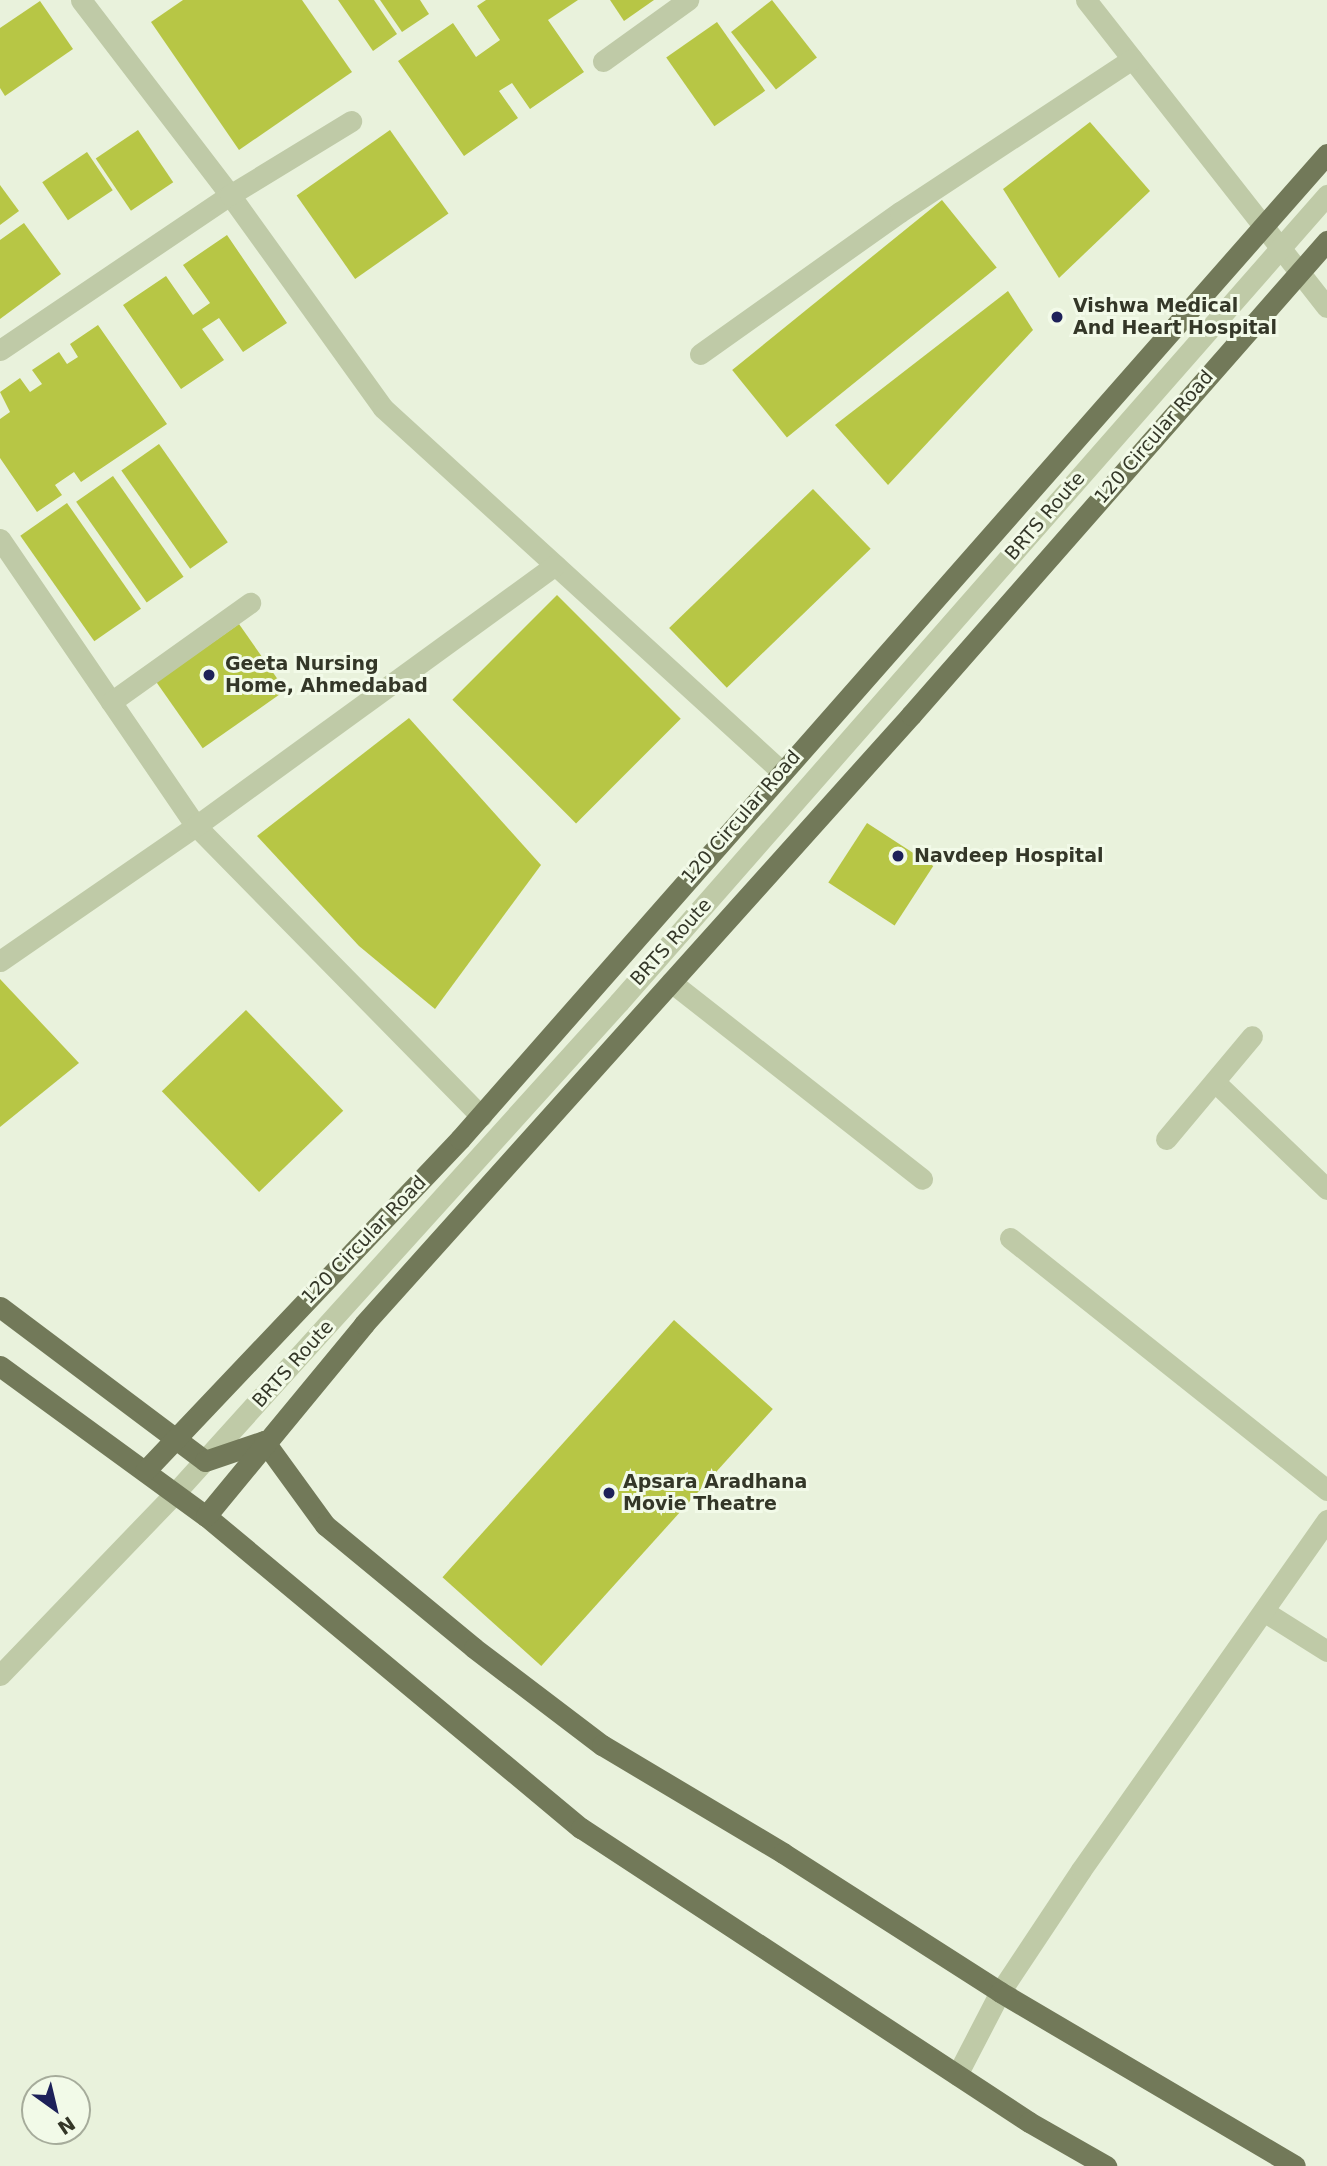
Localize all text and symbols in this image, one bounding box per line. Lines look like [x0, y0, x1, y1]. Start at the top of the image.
place label: Vishwa Medical And Heart Hospital [1073, 295, 1277, 339]
marker: Vishwa Medical And Heart Hospital [1047, 307, 1067, 327]
street label: 120 Circular Road [1090, 366, 1218, 508]
street label: BRTS Route [1000, 467, 1090, 565]
place label: Geeta Nursing Home, Ahmedabad [225, 653, 428, 697]
marker: Geeta Nursing Home, Ahmedabad [199, 665, 219, 685]
street label: 120 Circular Road [677, 746, 805, 888]
place label: Navdeep Hospital [914, 845, 1103, 867]
marker: Navdeep Hospital [888, 846, 908, 866]
street label: BRTS Route [626, 894, 716, 990]
street label: 120 Circular Road [297, 1171, 431, 1309]
street label: BRTS Route [248, 1316, 338, 1412]
place label: Apsara Aradhana Movie Theatre [623, 1471, 807, 1515]
marker: Apsara Aradhana Movie Theatre [601, 1485, 617, 1501]
north arrow [21, 2075, 91, 2145]
text: N [54, 2112, 79, 2139]

